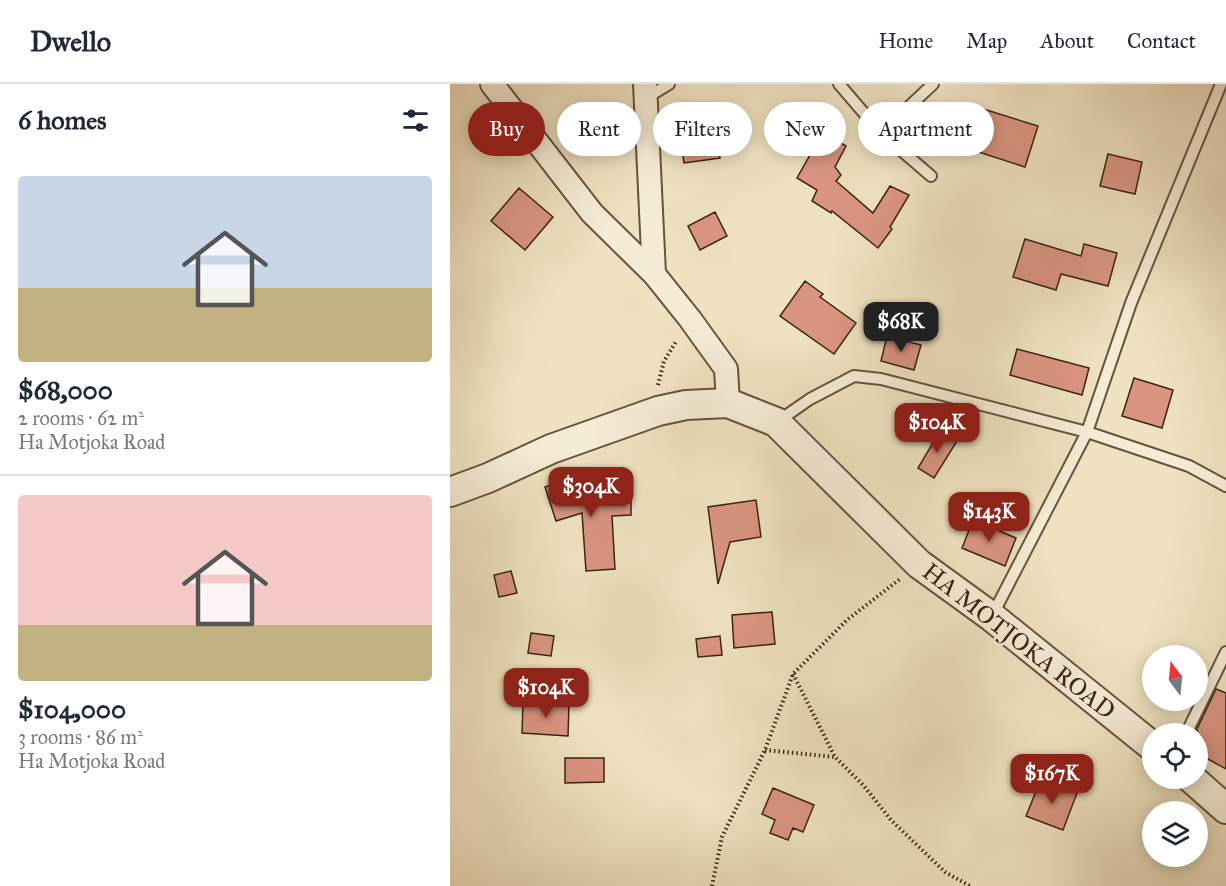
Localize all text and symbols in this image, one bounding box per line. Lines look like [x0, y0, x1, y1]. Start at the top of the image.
text: Dwello [30, 24, 111, 59]
text: Home [878, 28, 933, 54]
text: Map [966, 28, 1007, 54]
text: About [1040, 28, 1094, 54]
text: Contact [1127, 28, 1196, 54]
chip: Buy [468, 102, 545, 156]
chip: Rent [557, 102, 641, 156]
chip: Filters [653, 102, 752, 156]
chip: New [764, 102, 846, 156]
chip: Apartment [858, 102, 994, 156]
text: 6 homes [18, 104, 107, 136]
icon: filters [399, 104, 432, 137]
icon: home [171, 215, 279, 323]
pin: $68K [865, 302, 937, 353]
text: $68K [877, 309, 925, 333]
text: $68,000 [18, 374, 113, 406]
pin: $104K [895, 403, 979, 454]
text: 2 rooms · 62 m² [18, 406, 144, 430]
text: $104K [909, 410, 965, 434]
text: Ha Motjoka Road [18, 430, 165, 454]
pin: $304K [549, 467, 633, 518]
text: $304K [563, 474, 619, 498]
pin: $143K [947, 492, 1031, 543]
text: $143K [962, 499, 1016, 523]
icon: home [171, 534, 279, 642]
street label: HA MOTJOKA ROAD [917, 556, 1121, 726]
north arrow [1142, 645, 1208, 711]
map controls [1142, 645, 1208, 867]
pin: $104K [504, 668, 588, 719]
text: $104K [518, 675, 574, 699]
text: $104,000 [18, 693, 126, 725]
button: locate [1142, 723, 1208, 789]
text: 3 rooms · 86 m² [18, 725, 143, 749]
text: Ha Motjoka Road [18, 749, 165, 773]
pin: $167K [1010, 754, 1094, 805]
text: $167K [1025, 761, 1079, 785]
button: layers [1142, 801, 1208, 867]

